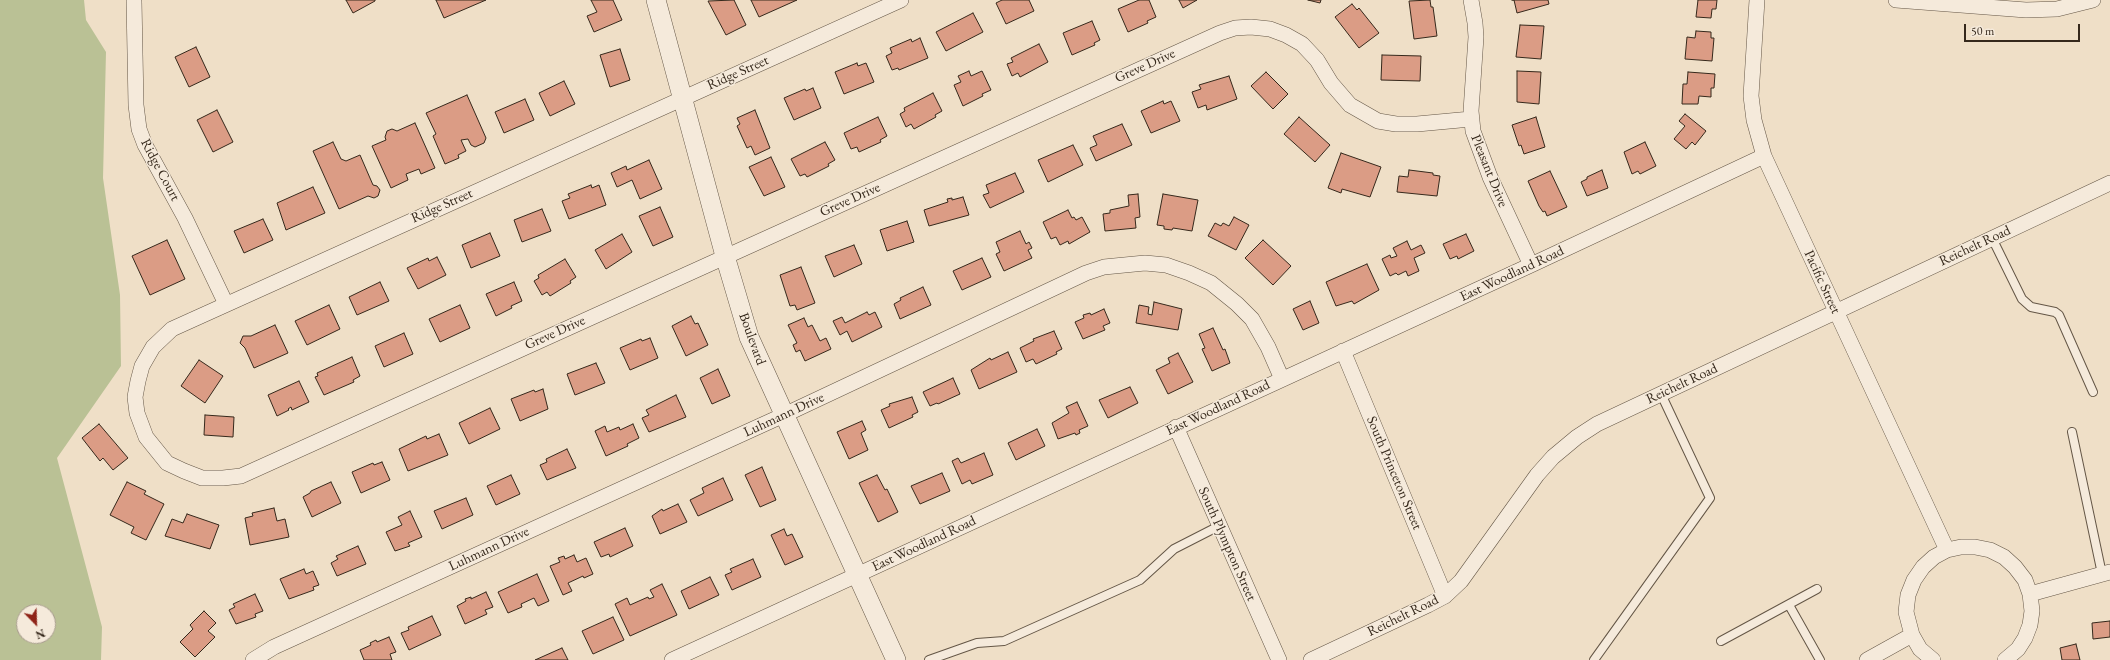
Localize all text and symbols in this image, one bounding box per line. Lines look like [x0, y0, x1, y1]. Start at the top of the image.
scale bar [1966, 16, 2082, 42]
text: 50 m [1971, 23, 1994, 39]
street label: Greve Drive [1112, 45, 1178, 87]
street label: Ridge Street [705, 52, 771, 94]
street label: Pleasant Drive [1467, 132, 1511, 210]
street label: Ridge Court [137, 136, 183, 204]
street label: Greve Drive [817, 179, 883, 221]
street label: Ridge Street [409, 185, 475, 227]
street label: Reichelt Road [1937, 222, 2013, 270]
street label: East Woodland Road [1457, 243, 1567, 305]
street label: Pacific Street [1800, 248, 1844, 316]
street label: Boulevard [735, 310, 769, 368]
street label: Greve Drive [522, 312, 588, 354]
street label: Reichelt Road [1644, 360, 1720, 408]
street label: East Woodland Road [1163, 377, 1273, 439]
street label: Luhmann Drive [741, 389, 827, 441]
street label: South Princeton Street [1363, 414, 1425, 532]
street label: South Plympton Street [1194, 484, 1260, 604]
street label: East Woodland Road [869, 513, 979, 575]
street label: Luhmann Drive [446, 523, 532, 575]
street label: Reichelt Road [1365, 592, 1441, 640]
north arrow [16, 604, 56, 644]
text: N [33, 626, 47, 642]

